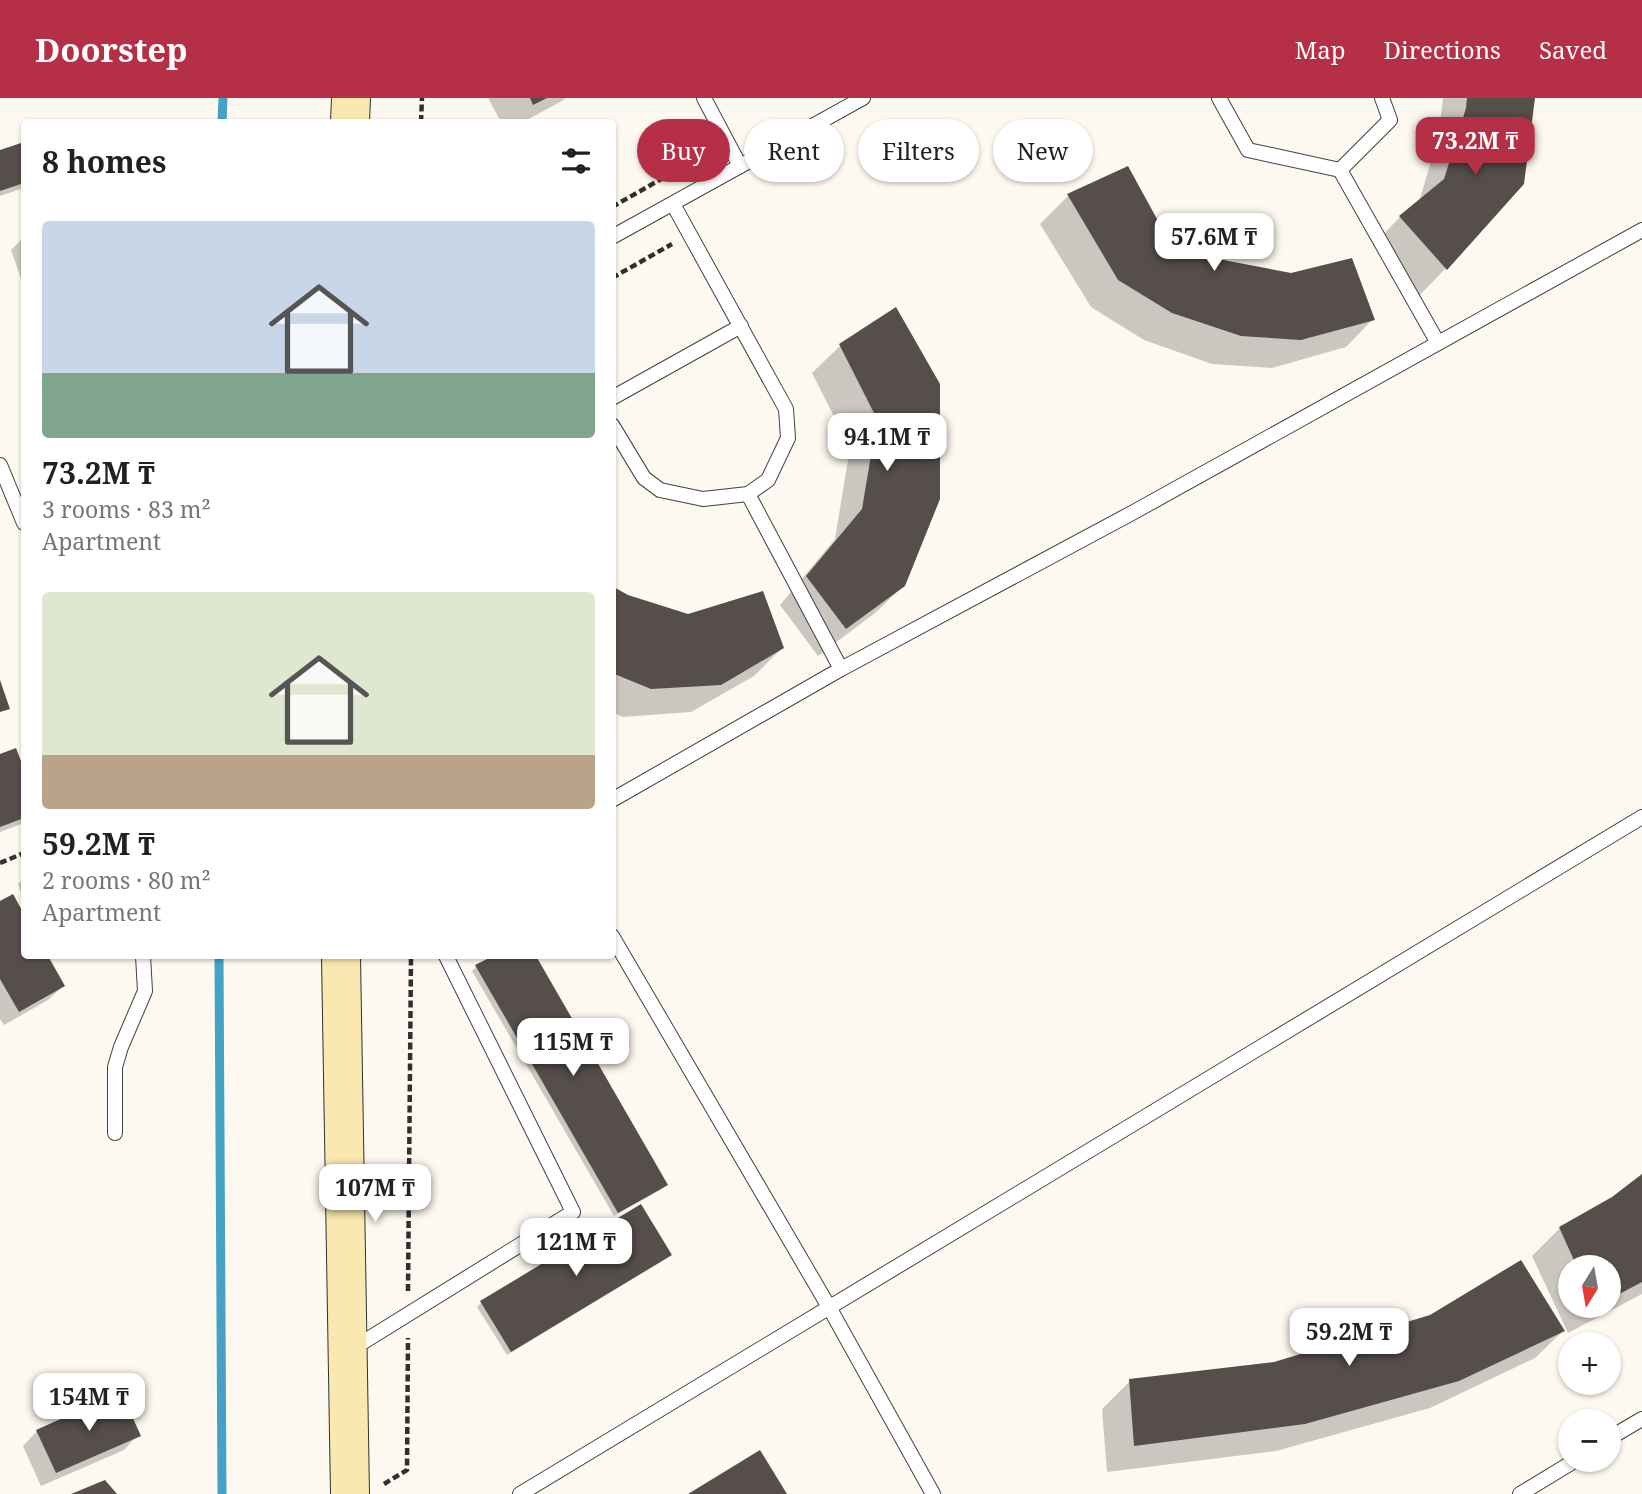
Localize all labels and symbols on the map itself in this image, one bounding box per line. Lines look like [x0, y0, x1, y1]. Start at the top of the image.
pin: 73.2M ₸ [1410, 118, 1540, 177]
pin: 57.6M ₸ [1149, 214, 1279, 273]
pin: 94.1M ₸ [822, 414, 952, 473]
pin: 115M ₸ [516, 1018, 630, 1078]
pin: 107M ₸ [318, 1164, 432, 1224]
pin: 121M ₸ [519, 1218, 633, 1278]
north arrow [1558, 1255, 1620, 1318]
pin: 59.2M ₸ [1284, 1308, 1414, 1368]
pin: 154M ₸ [32, 1374, 146, 1433]

